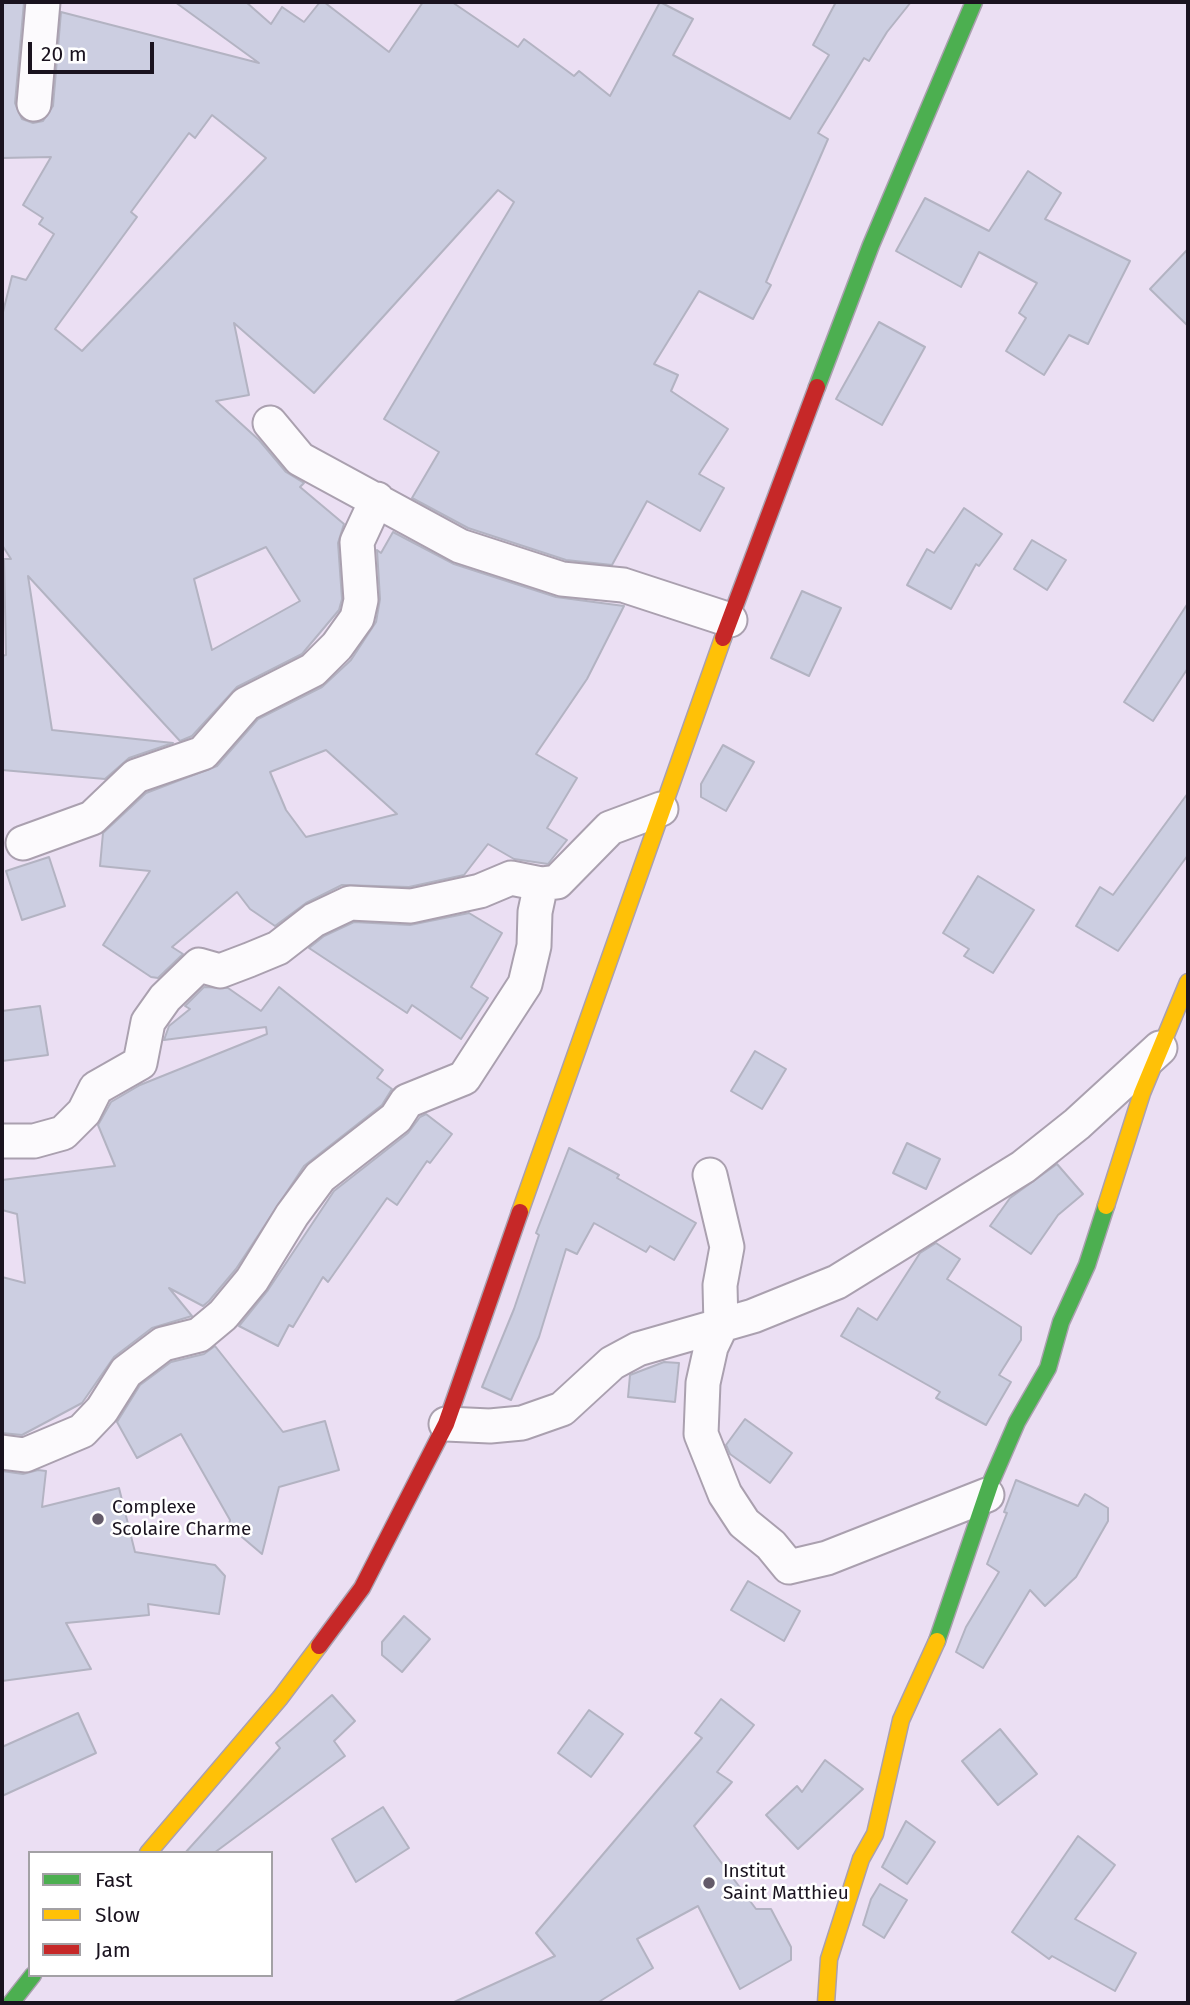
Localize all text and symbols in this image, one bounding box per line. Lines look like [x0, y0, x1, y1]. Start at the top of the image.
scale bar [32, 28, 158, 72]
text: 20 m [41, 41, 87, 67]
place label: Complexe Scolaire Charme [112, 1497, 251, 1541]
marker: Complexe Scolaire Charme [90, 1511, 106, 1527]
legend [28, 1851, 273, 1977]
place label: Institut Saint Matthieu [723, 1861, 849, 1905]
text: Fast [95, 1867, 133, 1893]
marker: Institut Saint Matthieu [701, 1875, 717, 1891]
text: Slow [95, 1902, 140, 1928]
text: Jam [95, 1937, 131, 1963]

